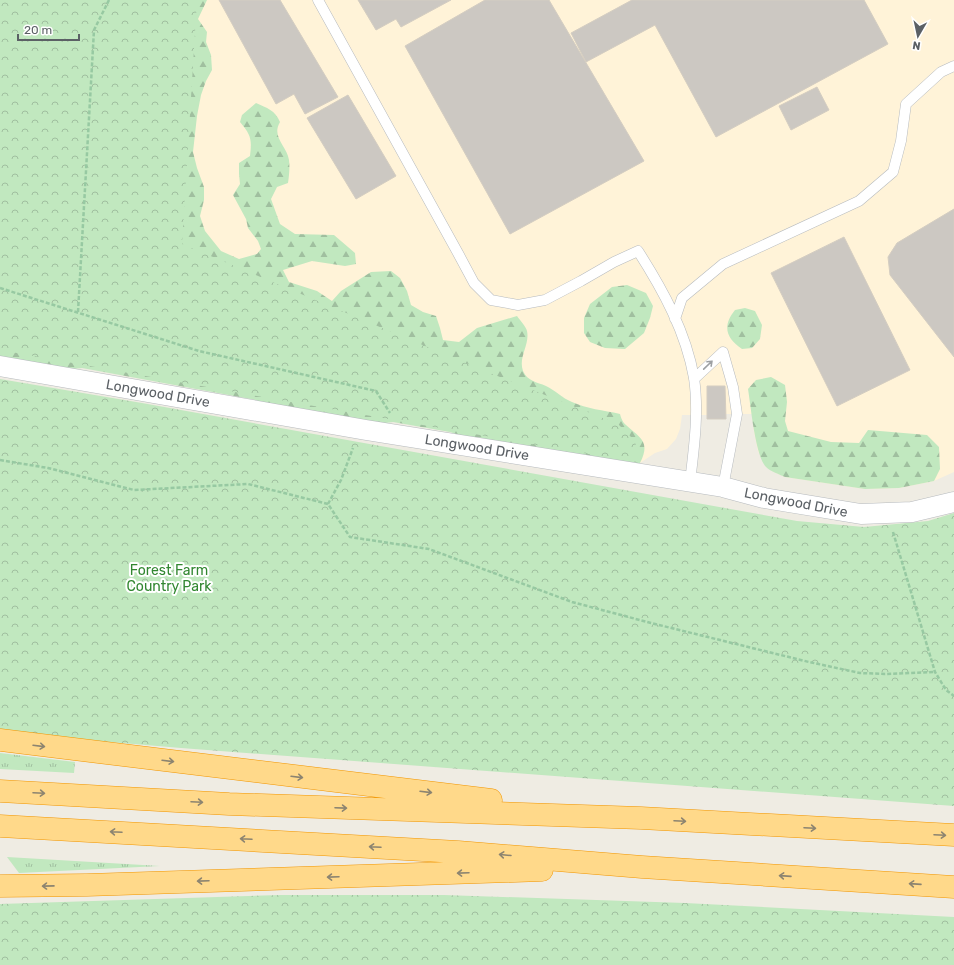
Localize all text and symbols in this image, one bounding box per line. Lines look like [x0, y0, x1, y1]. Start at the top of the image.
scale bar [18, 16, 79, 42]
north arrow [898, 16, 938, 56]
text: 20 m [24, 23, 52, 37]
text: N [912, 38, 921, 52]
one-way arrow [703, 361, 713, 370]
street label: Longwood Drive [105, 376, 211, 411]
street label: Longwood Drive [424, 431, 530, 464]
street label: Longwood Drive [743, 484, 849, 521]
park label: Forest Farm Country Park [127, 562, 212, 595]
one-way arrow [32, 742, 45, 750]
one-way arrow [161, 757, 174, 765]
one-way arrow [290, 773, 303, 781]
one-way arrow [32, 789, 45, 796]
one-way arrow [419, 789, 432, 796]
one-way arrow [190, 798, 203, 806]
one-way arrow [334, 804, 347, 812]
one-way arrow [673, 817, 686, 824]
one-way arrow [803, 824, 816, 831]
one-way arrow [110, 829, 123, 836]
one-way arrow [933, 831, 946, 838]
one-way arrow [239, 836, 252, 843]
one-way arrow [369, 843, 382, 850]
one-way arrow [499, 852, 512, 859]
one-way arrow [457, 870, 470, 877]
one-way arrow [779, 872, 792, 879]
one-way arrow [327, 873, 340, 881]
one-way arrow [197, 877, 210, 885]
one-way arrow [909, 881, 922, 888]
one-way arrow [42, 882, 55, 890]

